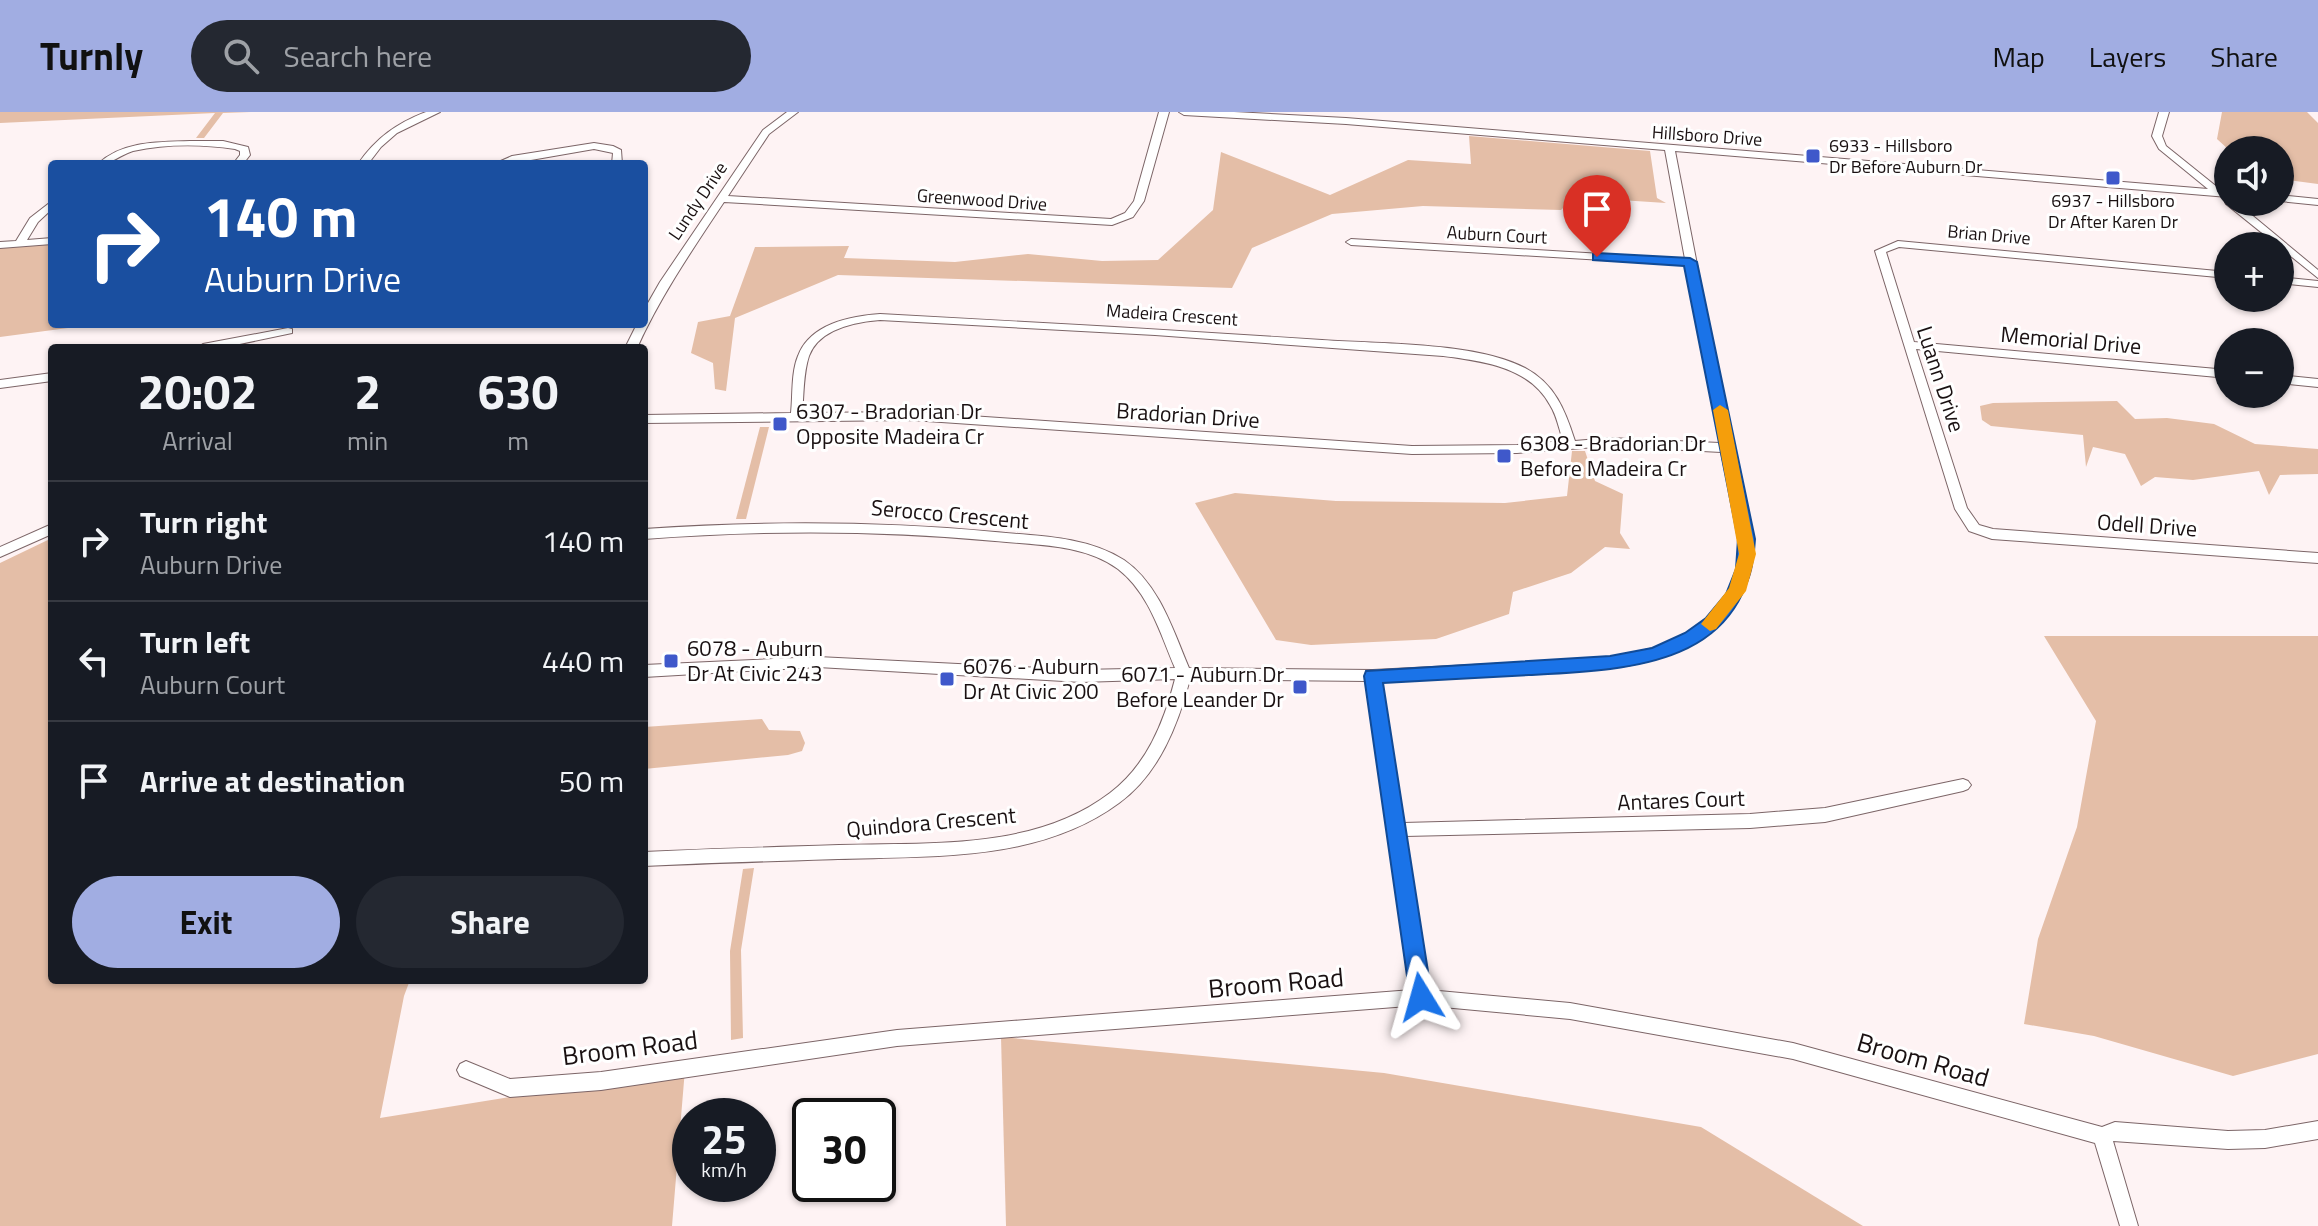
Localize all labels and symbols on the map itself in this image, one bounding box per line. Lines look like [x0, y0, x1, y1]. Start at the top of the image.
street label: Hillsboro Drive [1651, 118, 1763, 153]
place label: 6933 - Hillsboro Dr Before Auburn Dr [1829, 132, 1982, 180]
marker: 6933 - Hillsboro Dr Before Auburn Dr [1804, 147, 1822, 165]
street label: Lundy Drive [661, 156, 734, 245]
marker: 6937 - Hillsboro Dr After Karen Dr [2104, 169, 2122, 187]
pin [1563, 175, 1631, 257]
street label: Greenwood Drive [916, 181, 1048, 218]
place label: 6937 - Hillsboro Dr After Karen Dr [2048, 187, 2178, 235]
street label: Brian Drive [1946, 217, 2032, 252]
street label: Auburn Court [1446, 218, 1549, 251]
street label: Madeira Crescent [1105, 296, 1239, 333]
street label: Memorial Drive [1999, 317, 2143, 363]
street label: Luann Drive [1908, 322, 1974, 436]
street label: Bradorian Drive [1115, 393, 1261, 437]
place label: 6307 - Bradorian Dr Opposite Madeira Cr [796, 394, 984, 453]
marker: 6307 - Bradorian Dr Opposite Madeira Cr [771, 415, 789, 433]
place label: 6308 - Bradorian Dr Before Madeira Cr [1520, 426, 1706, 485]
marker: 6308 - Bradorian Dr Before Madeira Cr [1495, 447, 1513, 465]
street label: Serocco Crescent [870, 490, 1030, 538]
street label: Odell Drive [2096, 505, 2198, 545]
place label: 6078 - Auburn Dr At Civic 243 [687, 631, 823, 690]
place label: 6076 - Auburn Dr At Civic 200 [963, 649, 1099, 708]
marker: 6078 - Auburn Dr At Civic 243 [662, 652, 680, 670]
place label: 6071 - Auburn Dr Before Leander Dr [1116, 657, 1284, 716]
marker: 6076 - Auburn Dr At Civic 200 [938, 670, 956, 688]
marker: 6071 - Auburn Dr Before Leander Dr [1291, 678, 1309, 696]
street label: Antares Court [1617, 781, 1746, 819]
street label: Quindora Crescent [845, 798, 1018, 846]
position arrow [1379, 955, 1463, 1039]
street label: Broom Road [1207, 957, 1345, 1008]
street label: Broom Road [560, 1020, 700, 1075]
street label: Broom Road [1852, 1022, 1994, 1097]
speed limit sign: 30 [792, 1098, 896, 1202]

